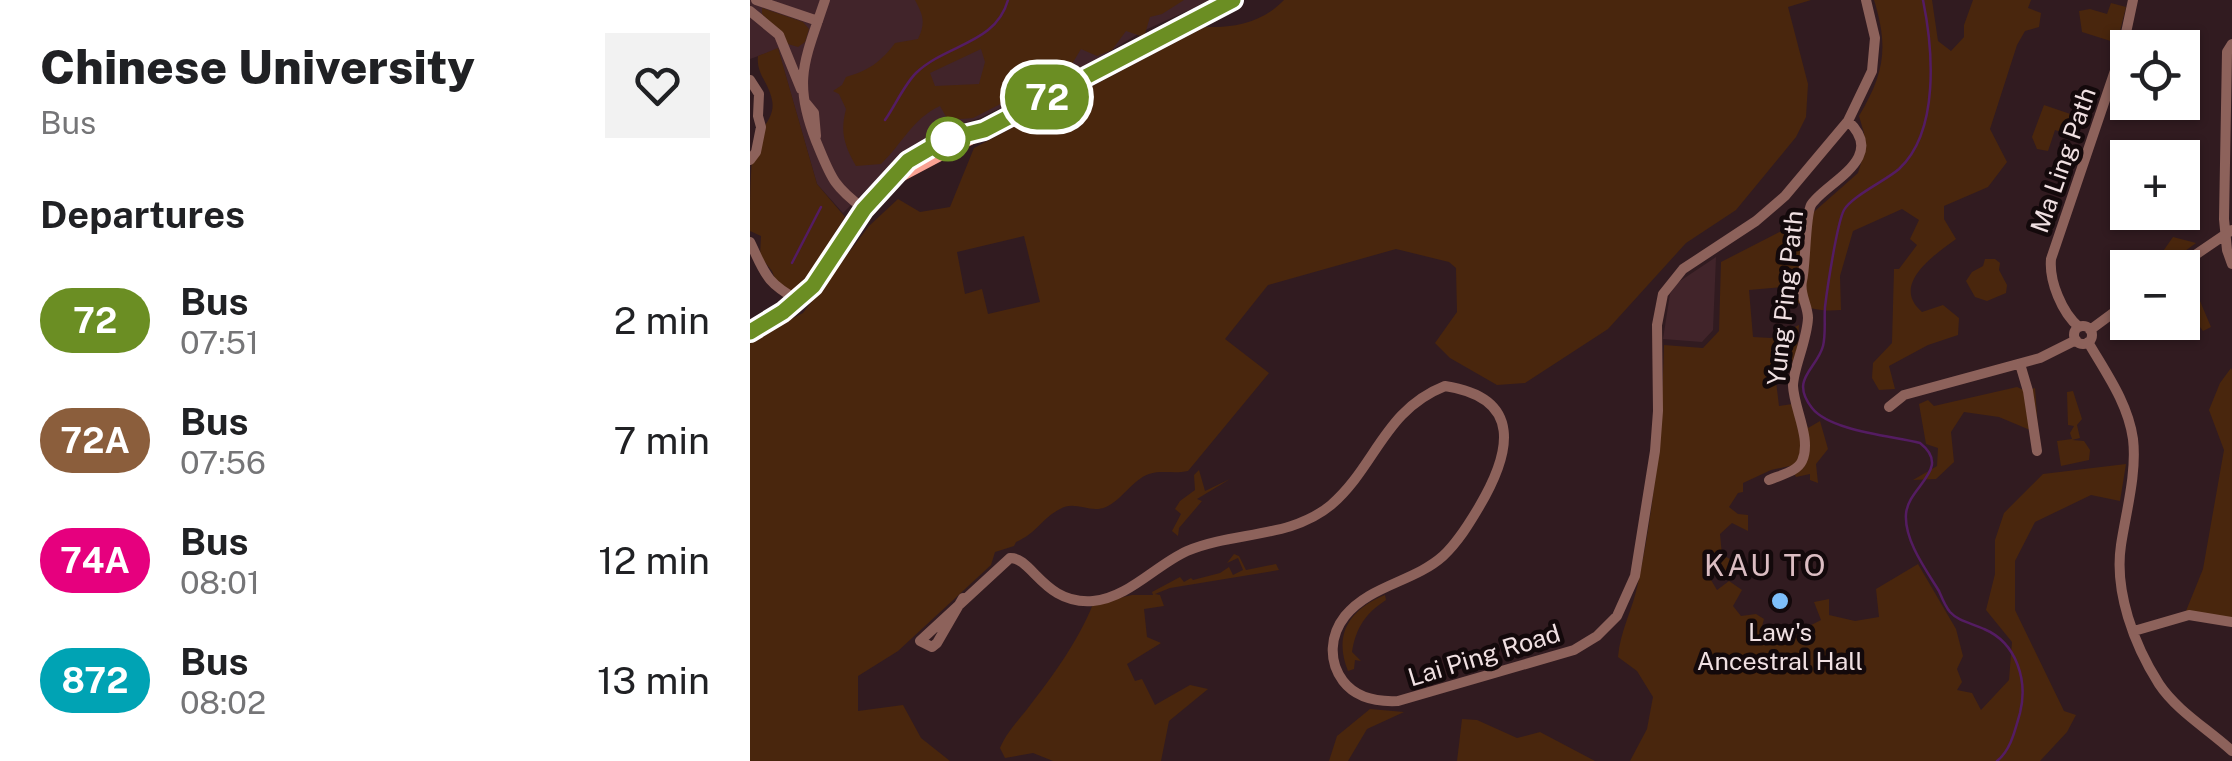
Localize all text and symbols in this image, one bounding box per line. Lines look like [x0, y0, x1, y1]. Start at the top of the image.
map controls [2110, 30, 2200, 340]
button: locate [2110, 30, 2200, 120]
button: heart [605, 33, 710, 138]
text: Chinese University [40, 38, 475, 95]
line badge: 72 [1002, 64, 1092, 130]
text: 72 [1025, 77, 1069, 118]
street label: Ma Ling Path [2024, 83, 2102, 237]
text: Bus [40, 104, 96, 141]
unlabelled marker [927, 118, 969, 160]
button: + [2110, 140, 2200, 230]
text: Departures [40, 192, 245, 237]
street label: Yung Ping Path [1761, 209, 1809, 387]
button: − [2110, 250, 2200, 340]
text: Bus [180, 279, 249, 324]
text: 2 min [614, 298, 710, 343]
text: 72 [73, 300, 117, 341]
text: 07:51 [180, 324, 259, 361]
text: Bus [180, 399, 249, 444]
text: 7 min [613, 418, 710, 463]
text: 72A [60, 420, 130, 461]
text: 07:56 [180, 444, 266, 481]
text: Bus [180, 519, 249, 564]
text: 12 min [598, 538, 710, 583]
text: 74A [60, 540, 130, 581]
district label: KAU TO [1704, 547, 1828, 583]
text: 08:01 [180, 564, 260, 601]
marker: Law's Ancestral Hall [1769, 590, 1791, 612]
place label: Law's Ancestral Hall [1697, 617, 1863, 676]
street label: Lai Ping Road [1404, 618, 1564, 692]
text: Bus [180, 639, 249, 684]
text: 13 min [597, 658, 710, 703]
text: 872 [61, 660, 129, 701]
text: 08:02 [180, 684, 266, 721]

